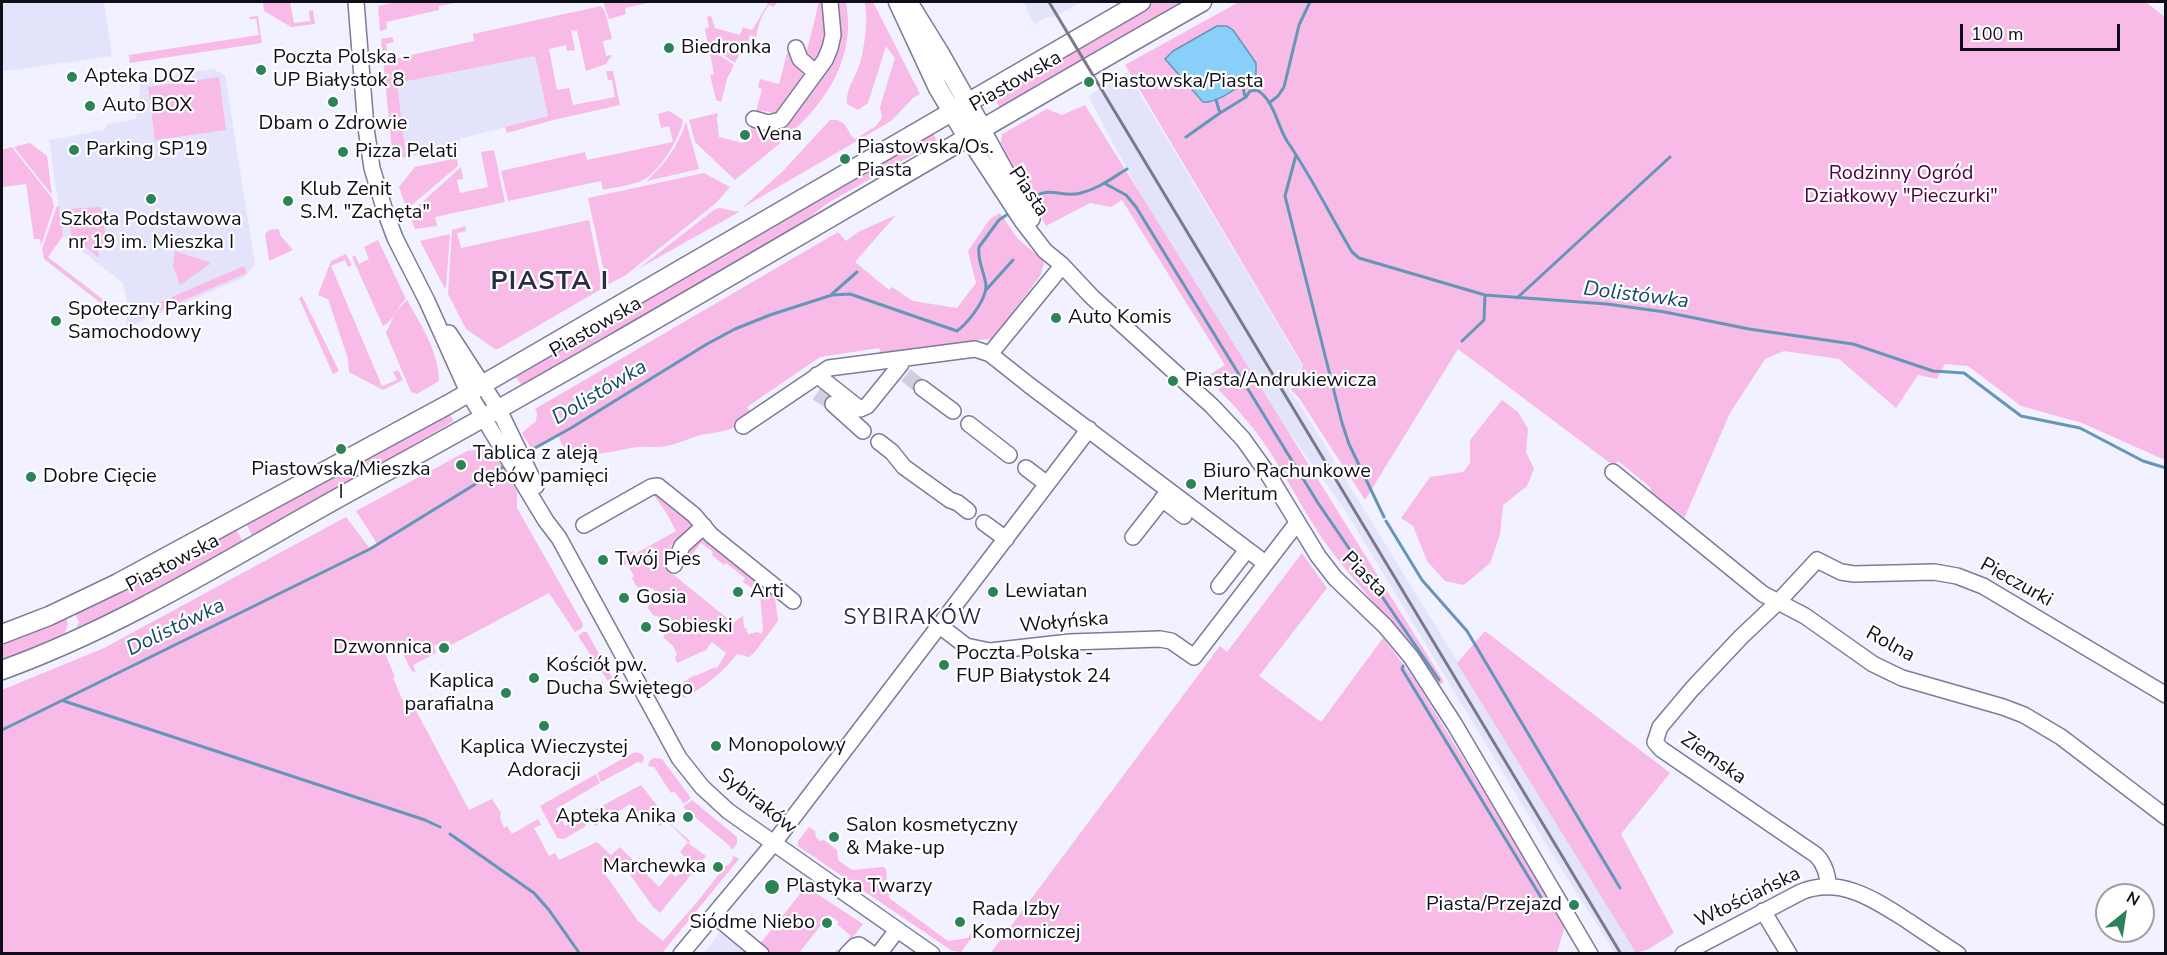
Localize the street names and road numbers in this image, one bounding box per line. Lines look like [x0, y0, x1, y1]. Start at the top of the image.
street label: Piastowska [966, 46, 1066, 118]
street label: Piasta [1003, 162, 1053, 222]
street label: Piastowska [546, 292, 646, 364]
street label: Piastowska [122, 529, 224, 599]
street label: Piasta [1336, 547, 1392, 603]
street label: Pieczurki [1975, 553, 2057, 613]
street label: Wołyńska [1018, 607, 1110, 639]
street label: Rolna [1861, 622, 1919, 668]
street label: Ziemska [1676, 728, 1750, 790]
street label: Sybiraków [713, 764, 801, 840]
street label: Włościańska [1691, 862, 1805, 934]

